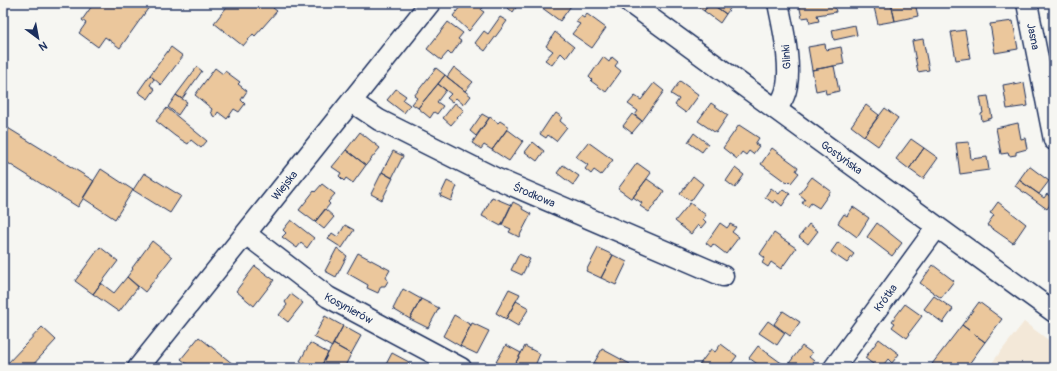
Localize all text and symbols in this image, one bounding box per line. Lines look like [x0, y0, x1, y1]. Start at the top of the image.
north arrow [18, 18, 58, 58]
street label: Jasna [1024, 22, 1042, 51]
text: N [36, 39, 50, 54]
street label: Glinki [779, 44, 794, 70]
street label: Gostyńska [818, 138, 865, 177]
street label: Wiejska [269, 168, 300, 203]
street label: Środkowa [511, 181, 557, 210]
street label: Krótka [871, 282, 900, 314]
street label: Kosynierów [322, 290, 376, 327]

